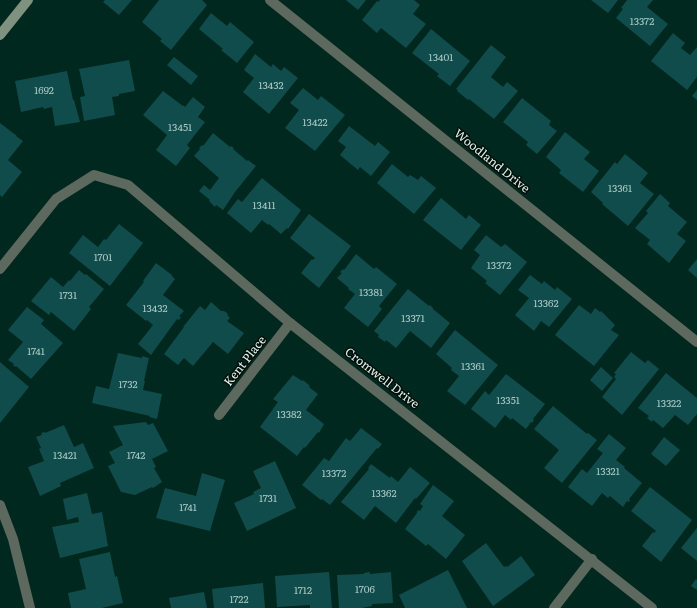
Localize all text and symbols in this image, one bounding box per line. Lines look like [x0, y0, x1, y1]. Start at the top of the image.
house number: 13372 [630, 13, 654, 28]
house number: 13401 [429, 49, 453, 64]
house number: 13432 [258, 77, 284, 92]
house number: 1692 [34, 82, 54, 97]
house number: 13422 [302, 114, 328, 129]
house number: 13451 [168, 119, 192, 134]
street label: Woodland Drive [451, 124, 534, 196]
house number: 13361 [608, 180, 632, 195]
house number: 13411 [252, 197, 276, 212]
house number: 1701 [94, 249, 112, 264]
house number: 13372 [487, 257, 511, 272]
house number: 13381 [359, 284, 383, 299]
house number: 1731 [59, 287, 77, 302]
house number: 13362 [533, 295, 559, 310]
house number: 13432 [142, 300, 168, 315]
house number: 13371 [401, 310, 425, 325]
street label: Kent Place [219, 331, 270, 389]
street label: Cromwell Drive [342, 342, 424, 412]
house number: 1741 [27, 343, 45, 358]
house number: 13361 [461, 358, 485, 373]
house number: 1732 [119, 376, 137, 391]
house number: 13351 [496, 392, 520, 407]
house number: 13322 [657, 395, 681, 410]
house number: 13382 [276, 406, 302, 421]
house number: 13421 [53, 447, 77, 462]
house number: 1742 [127, 447, 145, 462]
house number: 13321 [596, 463, 620, 478]
house number: 13372 [322, 465, 346, 480]
house number: 13362 [371, 485, 397, 500]
house number: 1731 [259, 490, 277, 505]
house number: 1741 [179, 499, 197, 514]
house number: 1706 [355, 581, 376, 596]
house number: 1712 [294, 582, 312, 597]
house number: 1722 [230, 591, 248, 606]

